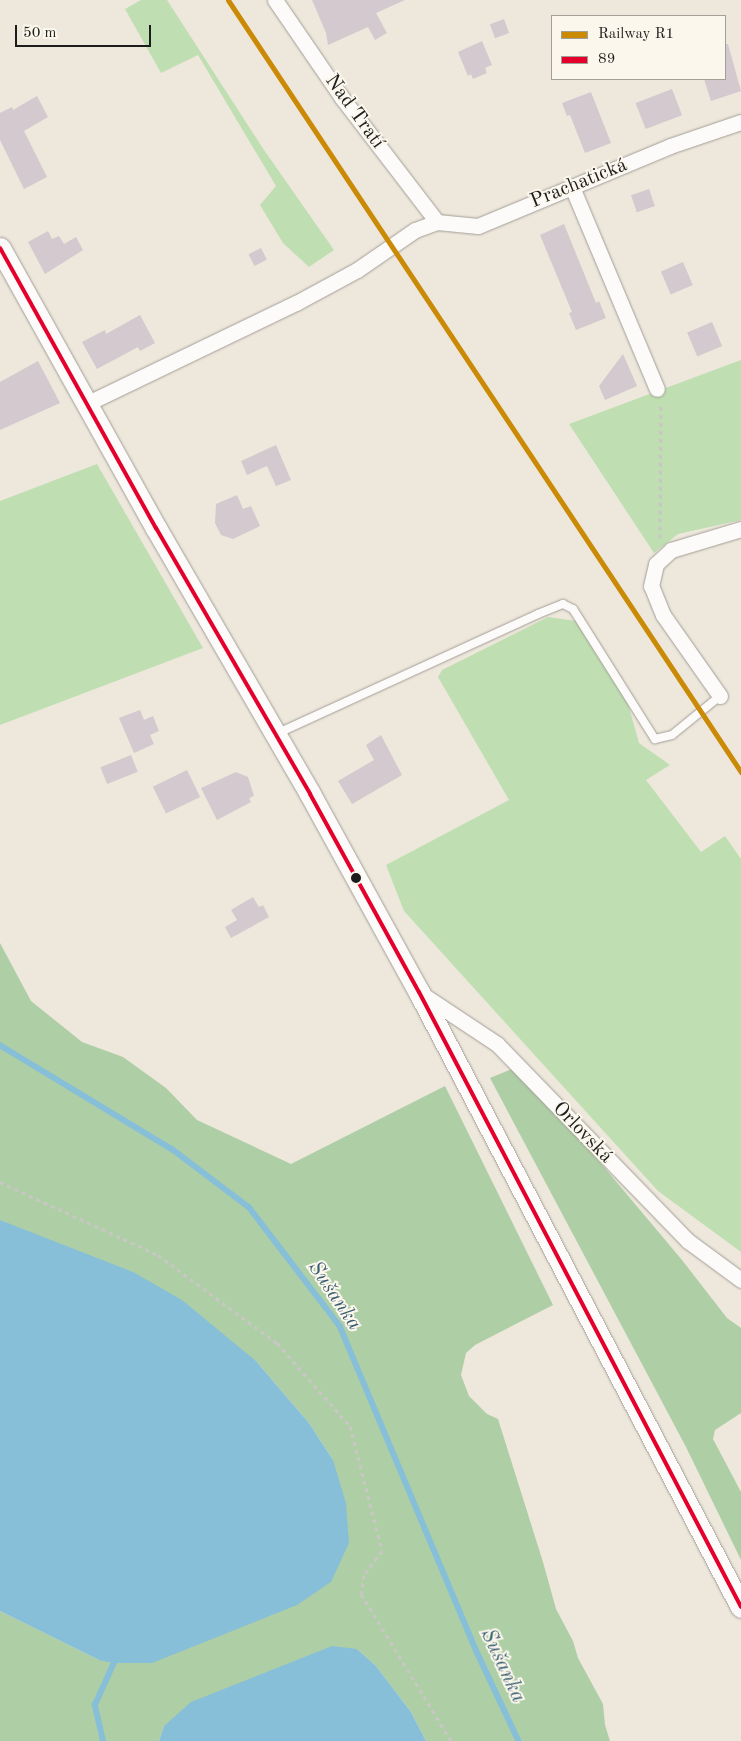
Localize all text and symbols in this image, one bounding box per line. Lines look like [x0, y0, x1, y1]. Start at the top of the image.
scale bar [18, 15, 154, 47]
legend [551, 15, 726, 80]
text: 50 m [23, 26, 57, 41]
text: Railway R1 [598, 27, 674, 42]
text: 89 [598, 52, 615, 67]
street label: Nad Tratí [319, 70, 389, 154]
street label: Prachatická [527, 154, 631, 214]
unlabelled marker [351, 873, 361, 883]
street label: Orlovská [547, 1097, 617, 1169]
water label: Sušanka [302, 1256, 366, 1336]
water label: Sušanka [474, 1625, 530, 1707]

